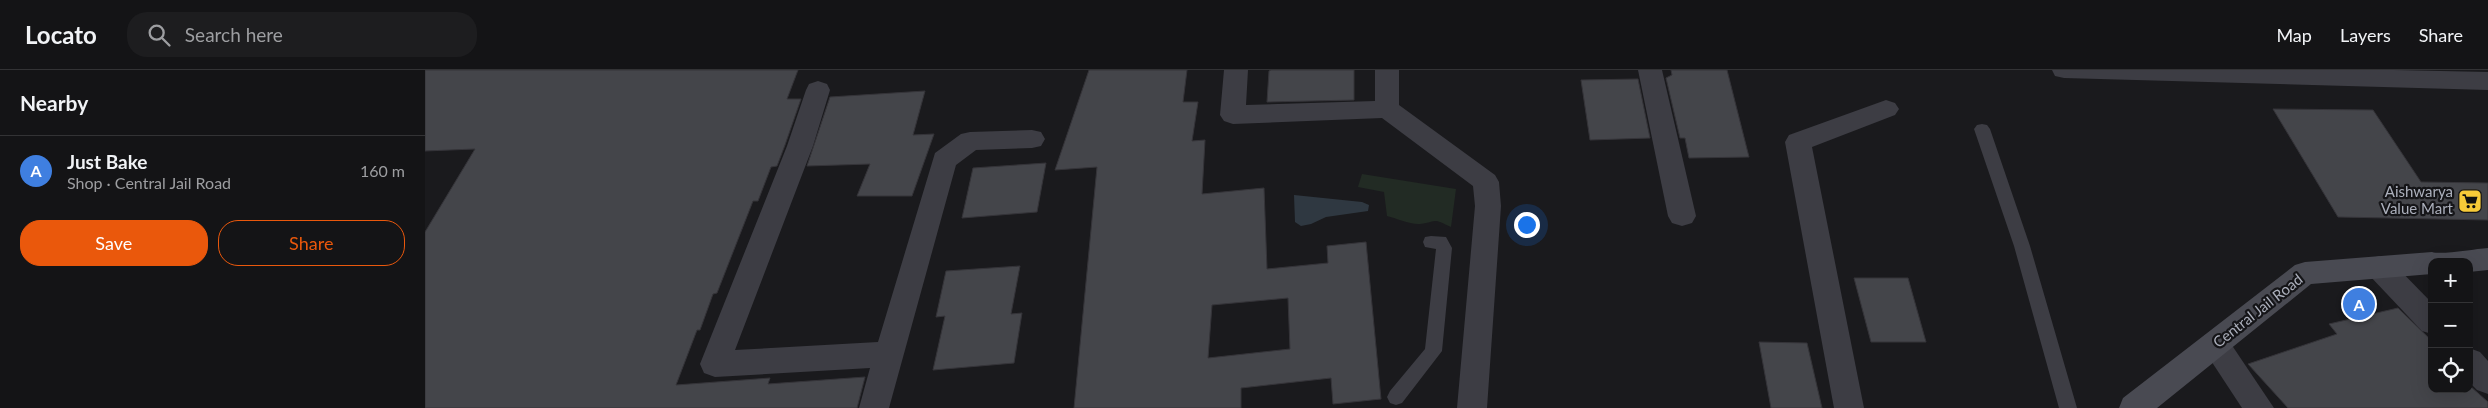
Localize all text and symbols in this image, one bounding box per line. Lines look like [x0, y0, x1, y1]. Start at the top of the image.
search box [127, 12, 477, 57]
text: Locato [25, 20, 97, 49]
icon: search [145, 21, 173, 49]
text: Search here [185, 23, 283, 46]
text: Map [2276, 24, 2312, 46]
text: Layers [2340, 24, 2391, 46]
text: Share [2419, 24, 2463, 46]
text: Nearby [20, 90, 88, 115]
text: Just Bake [67, 150, 147, 173]
text: A [30, 161, 42, 180]
text: 160 m [360, 161, 405, 180]
text: Shop · Central Jail Road [67, 173, 231, 192]
place label: Aishwarya Value Mart [2381, 182, 2454, 217]
supermarket icon: Aishwarya Value Mart [2457, 188, 2483, 214]
your location [1514, 212, 1540, 238]
button: Save [20, 220, 208, 266]
button: Share [218, 220, 405, 266]
map controls [2428, 258, 2473, 393]
button: + [2428, 258, 2473, 303]
street label: Central Jail Road [2209, 270, 2306, 351]
pin: A [2343, 285, 2375, 323]
button: − [2428, 303, 2473, 348]
button: locate [2428, 348, 2473, 393]

